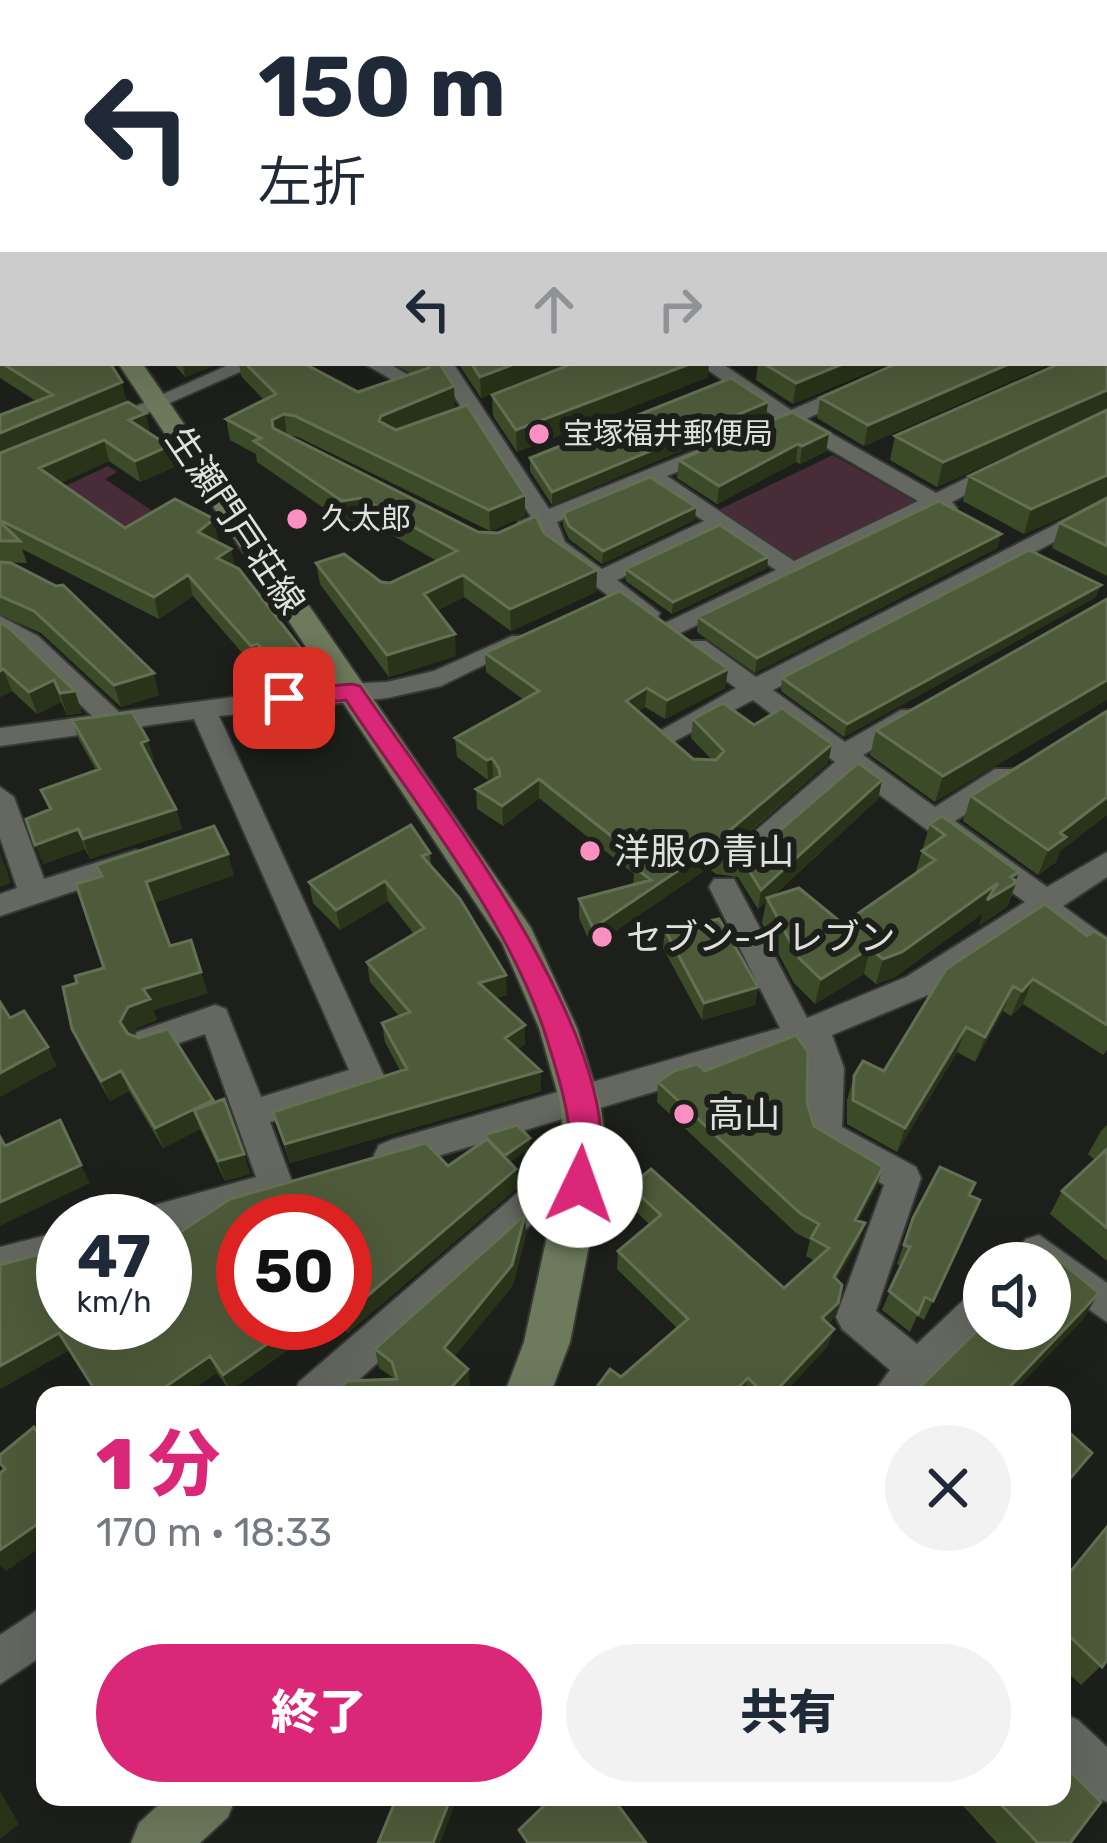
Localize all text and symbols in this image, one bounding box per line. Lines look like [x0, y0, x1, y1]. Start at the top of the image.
text: 150 m [258, 37, 506, 137]
icon: left [60, 48, 216, 204]
text: 左折 [258, 151, 366, 215]
icon: left [395, 276, 461, 342]
icon: ahead [521, 276, 587, 342]
icon: right [647, 276, 713, 342]
place label: 宝塚福井郵便局 [563, 416, 773, 452]
street label: 生瀬門戸荘線 [157, 419, 314, 622]
marker: 宝塚福井郵便局 [526, 421, 552, 447]
place label: 久太郎 [321, 501, 411, 537]
marker: 久太郎 [284, 506, 310, 532]
pin [233, 647, 335, 749]
icon: arrive [251, 665, 317, 731]
place label: 洋服の青山 [614, 830, 794, 873]
marker: 洋服の青山 [577, 838, 603, 864]
place label: セブン-イレブン [626, 916, 895, 959]
marker: セブン-イレブン [589, 924, 615, 950]
place label: 高山 [708, 1093, 780, 1136]
marker: 高山 [671, 1101, 697, 1127]
position arrow [517, 1122, 643, 1248]
speed limit sign: 50 [216, 1194, 372, 1350]
text: 47 [77, 1221, 151, 1292]
map controls [963, 1242, 1071, 1350]
button: sound [963, 1242, 1071, 1350]
text: km/h [77, 1284, 151, 1320]
text: 1 分 [96, 1422, 220, 1507]
button: close [885, 1425, 1011, 1551]
text: 170 m · 18:33 [96, 1510, 332, 1556]
button: 終了 [96, 1644, 542, 1782]
button: 共有 [566, 1644, 1011, 1782]

